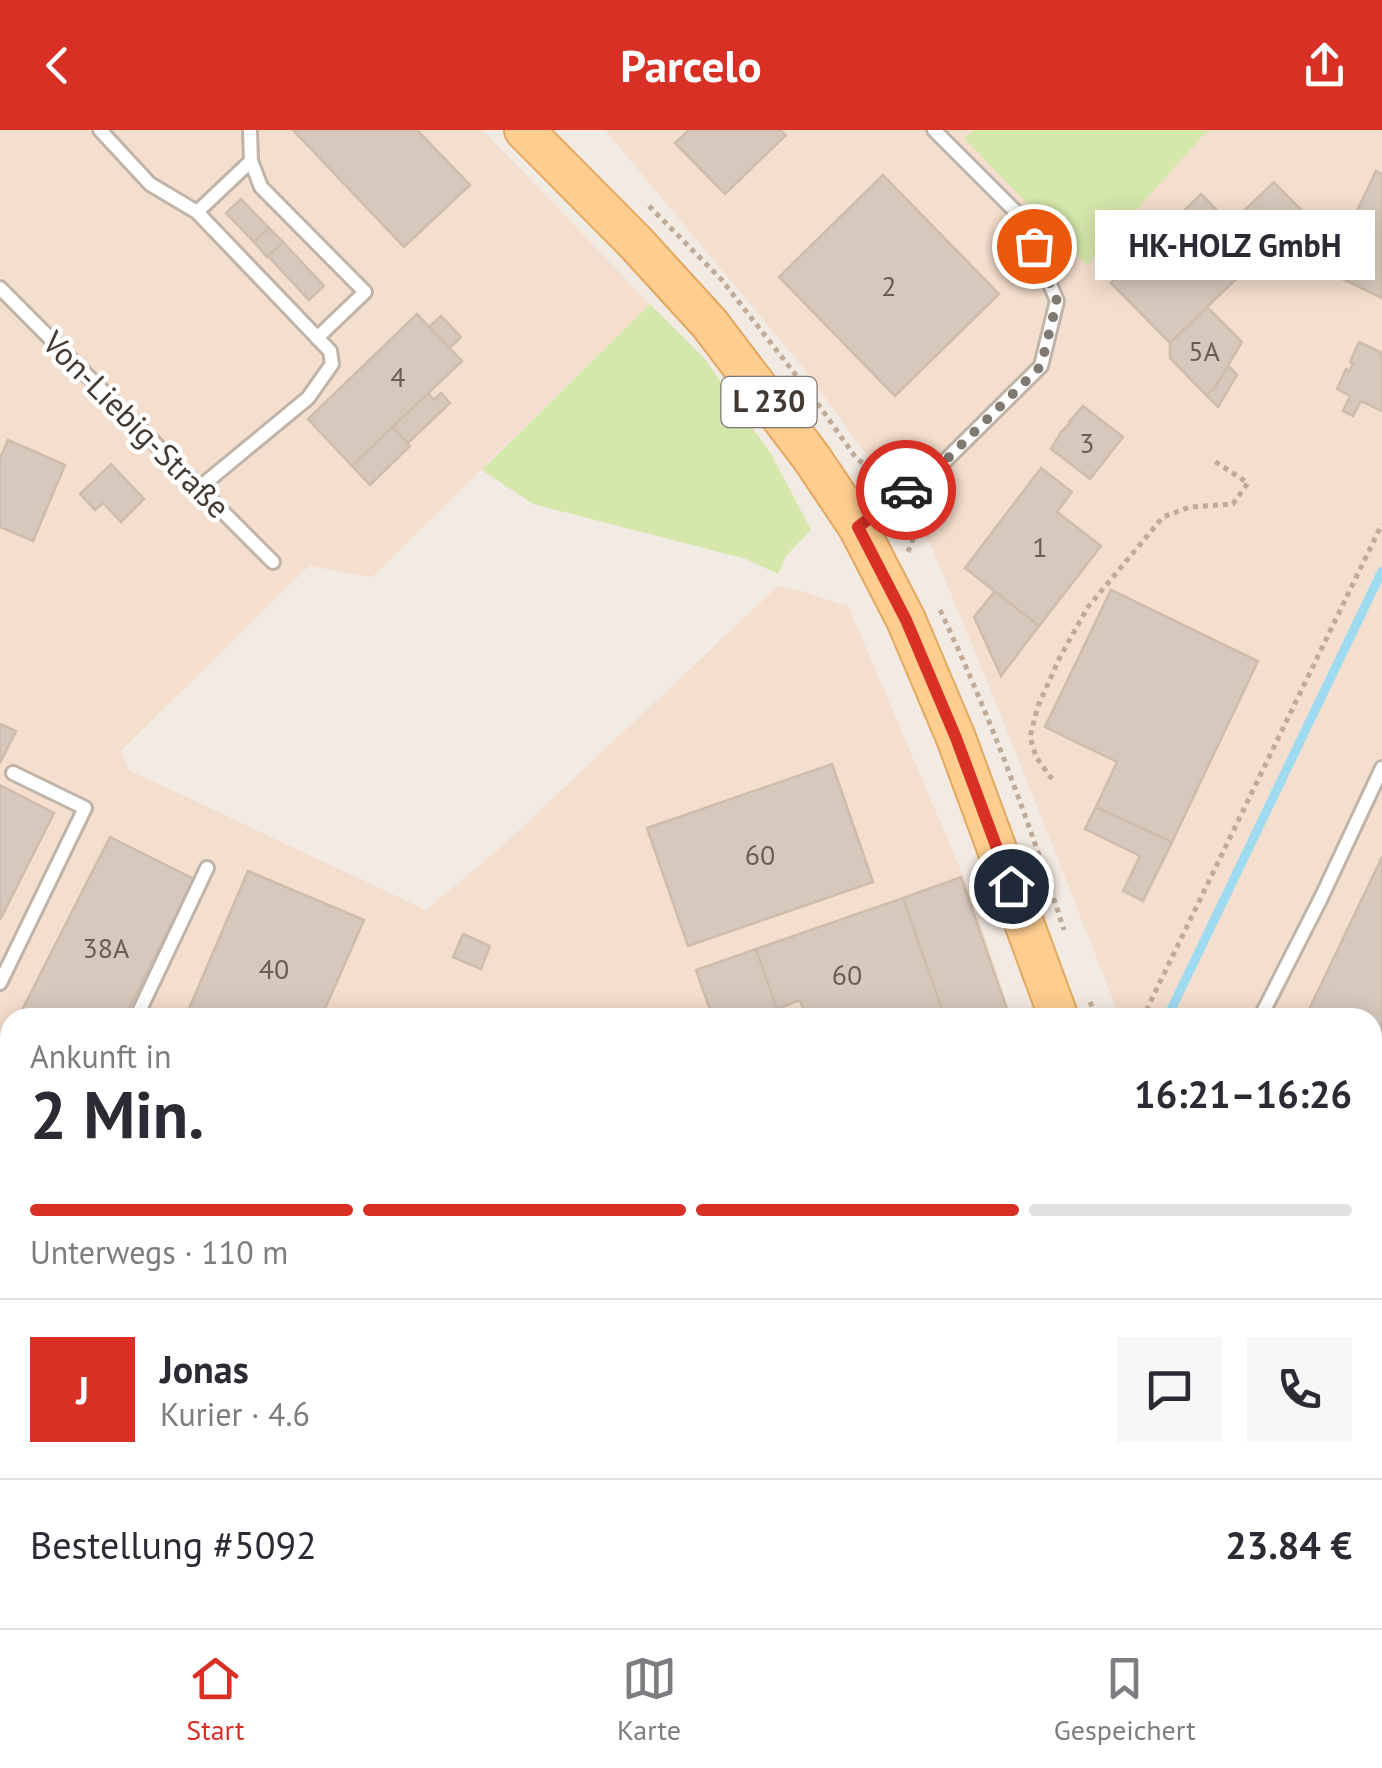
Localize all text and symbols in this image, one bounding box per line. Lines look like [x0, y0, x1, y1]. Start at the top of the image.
text: Parcelo [620, 36, 762, 94]
icon: back [30, 38, 85, 93]
icon: share [1297, 38, 1352, 93]
pin [992, 204, 1077, 289]
callout: HK-HOLZ GmbH [1094, 211, 1374, 281]
icon: bag [1007, 219, 1062, 274]
text: HK-HOLZ GmbH [1129, 224, 1342, 266]
house number: 2 [881, 267, 897, 304]
street label: Von-Liebig-Straße [33, 321, 239, 527]
house number: 5A [1188, 332, 1220, 369]
house number: 4 [390, 358, 406, 395]
road number: L 230 [722, 377, 816, 427]
house number: 3 [1079, 424, 1095, 461]
courier [856, 440, 956, 540]
icon: car [879, 463, 934, 518]
house number: 1 [1032, 528, 1048, 565]
house number: 60 [745, 836, 775, 873]
pin [969, 844, 1054, 929]
icon: home [984, 859, 1039, 914]
house number: 38A [83, 929, 130, 966]
house number: 40 [259, 950, 289, 987]
house number: 60 [832, 956, 862, 993]
text: Ankunft in [30, 1035, 171, 1077]
text: 16:21–16:26 [1134, 1069, 1352, 1118]
text: 2 Min. [30, 1072, 204, 1156]
text: Unterwegs · 110 m [30, 1231, 288, 1273]
button: chat [1117, 1337, 1222, 1442]
button: phone [1247, 1337, 1352, 1442]
text: Jonas [160, 1344, 249, 1393]
text: J [76, 1365, 89, 1414]
text: Kurier · 4.6 [160, 1393, 310, 1435]
text: Bestellung #5092 [30, 1520, 317, 1569]
text: 23.84 € [1225, 1520, 1352, 1569]
tab: Start [186, 1651, 244, 1748]
tab: Karte [617, 1651, 681, 1748]
tab: Gespeichert [1054, 1651, 1196, 1748]

